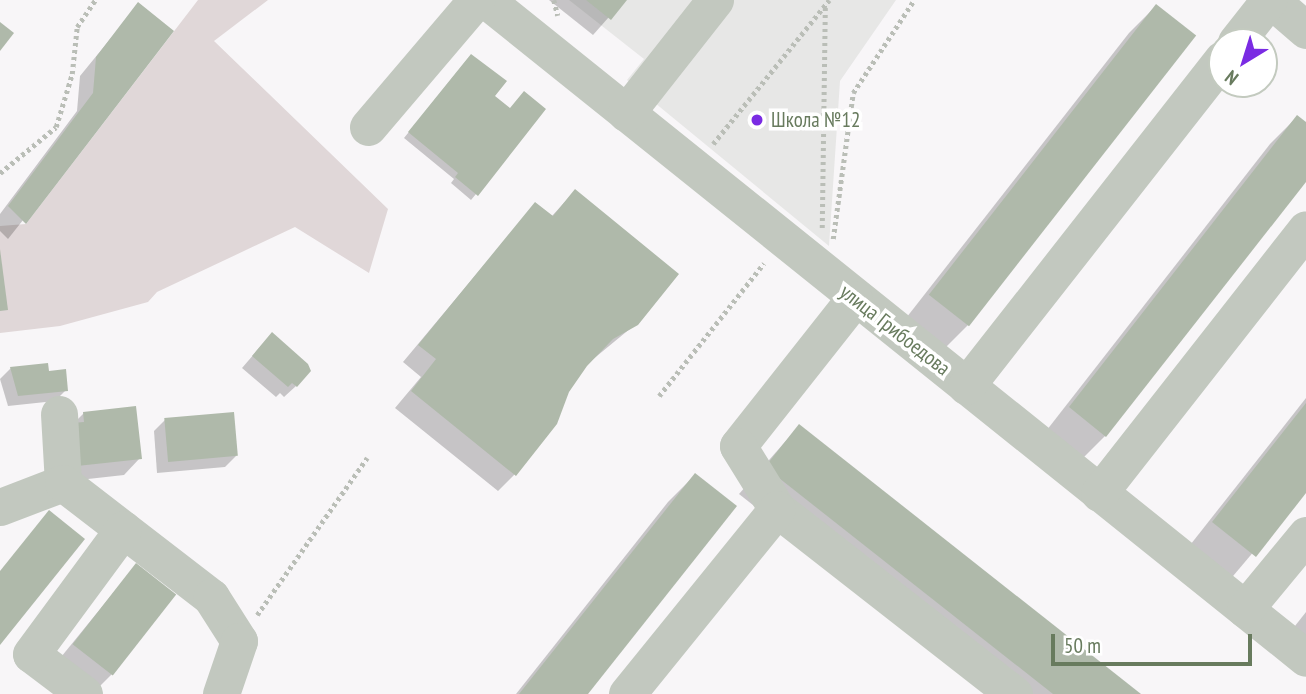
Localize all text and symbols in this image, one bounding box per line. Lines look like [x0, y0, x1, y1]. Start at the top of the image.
north arrow [1208, 28, 1278, 98]
text: N [1220, 65, 1243, 91]
place label: Школа №12 [771, 107, 860, 133]
marker: Школа №12 [749, 112, 765, 128]
street label: улица Грибоедова [835, 279, 955, 381]
scale bar [1054, 620, 1255, 664]
text: 50 m [1064, 632, 1101, 659]

